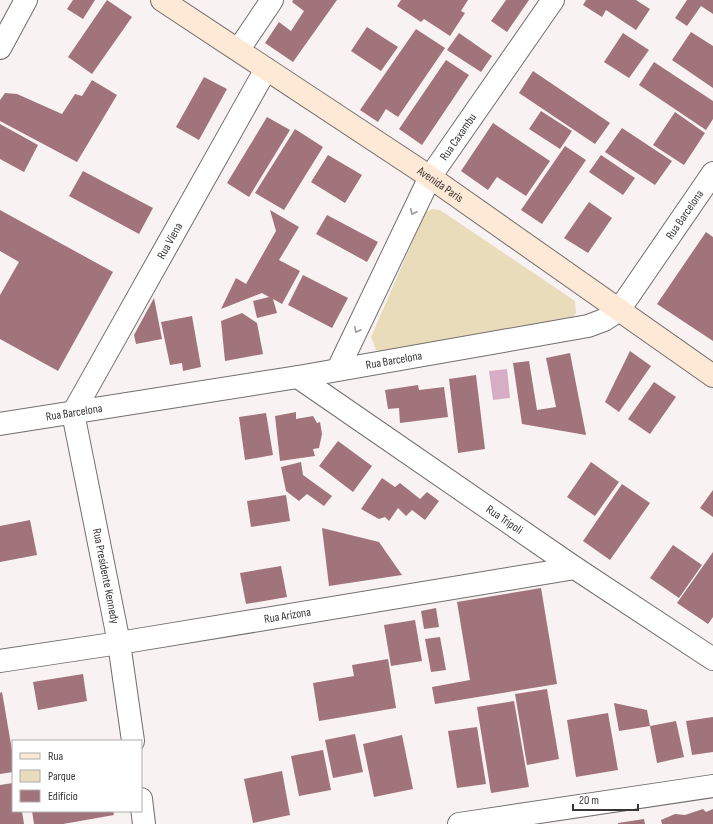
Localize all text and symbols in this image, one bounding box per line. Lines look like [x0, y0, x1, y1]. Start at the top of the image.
street label: Rua Caxambu [437, 110, 480, 163]
street label: Avenida Paris [413, 163, 466, 206]
street label: Rua Barcelona [663, 187, 707, 243]
one-way arrow [410, 208, 418, 216]
street label: Rua Viena [154, 220, 186, 262]
one-way arrow [354, 325, 362, 333]
street label: Rua Barcelona [365, 348, 424, 373]
street label: Rua Barcelona [45, 401, 104, 425]
street label: Rua Tripoli [483, 502, 526, 538]
street label: Rua Presidente Kennedy [89, 527, 122, 625]
street label: Rua Arizona [263, 605, 312, 627]
legend [12, 740, 142, 812]
text: Rua [48, 749, 64, 764]
text: Parque [48, 769, 76, 784]
scale bar [573, 786, 638, 812]
text: Edifício [48, 789, 78, 804]
text: 20 m [579, 793, 599, 808]

